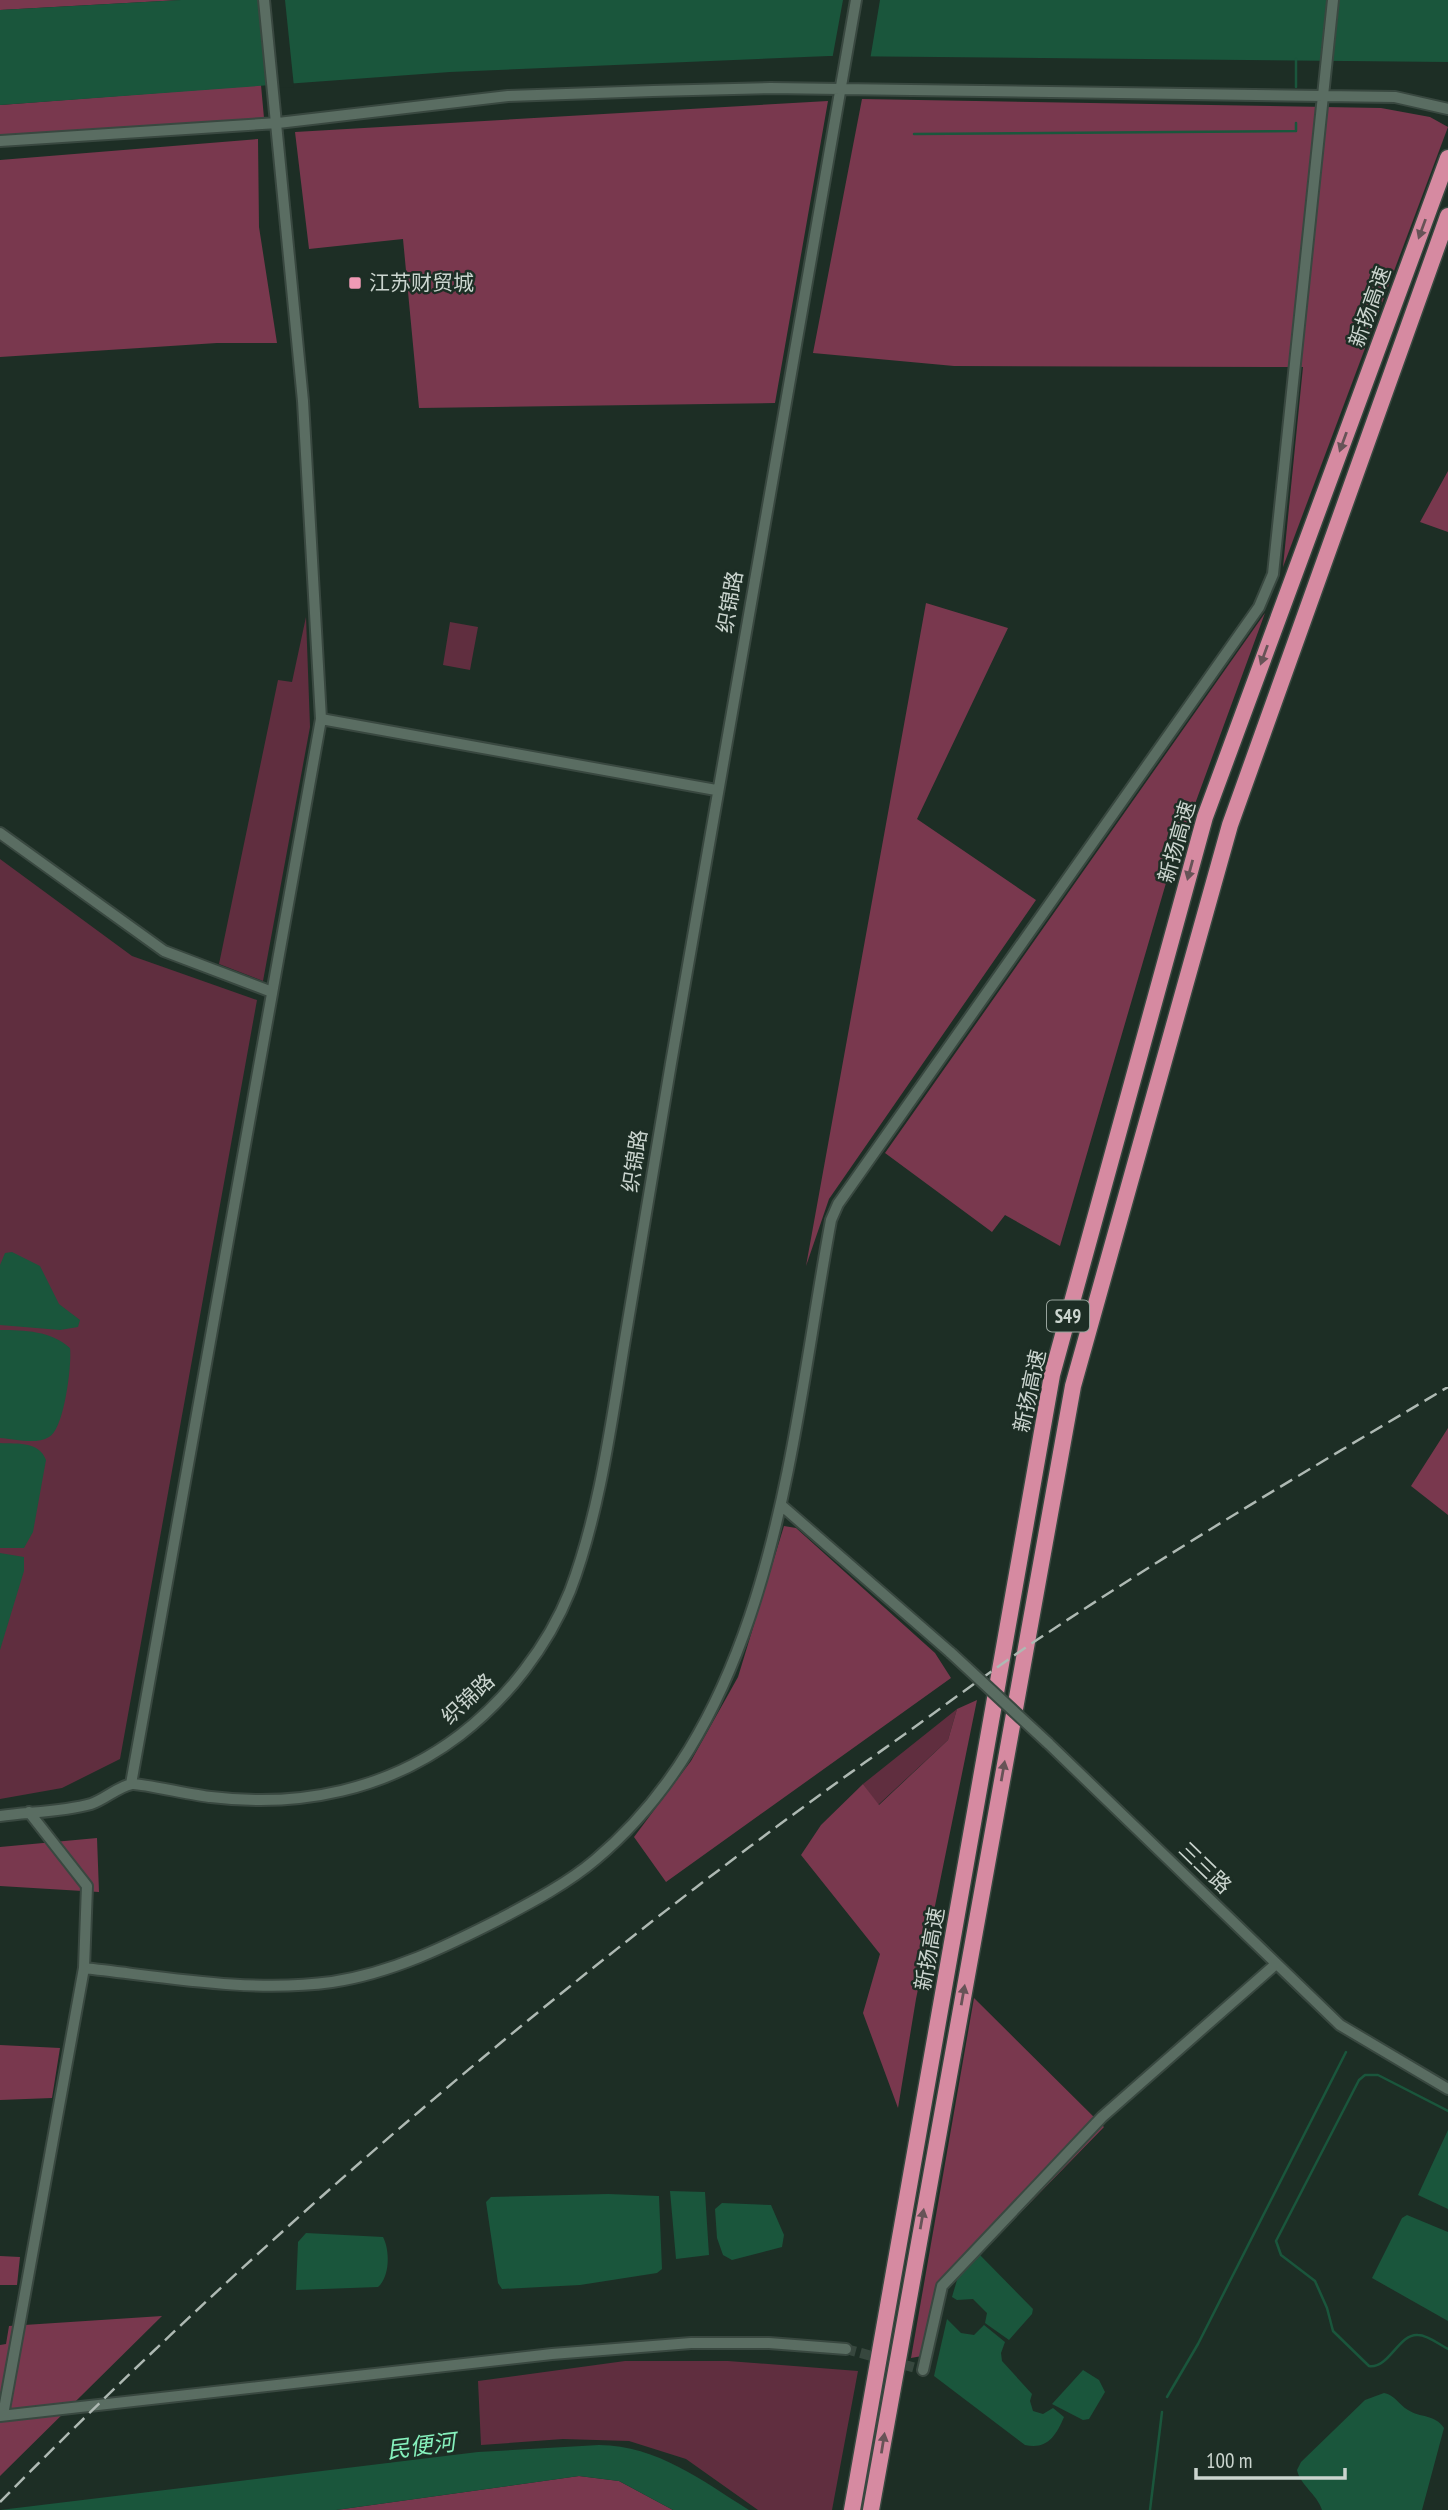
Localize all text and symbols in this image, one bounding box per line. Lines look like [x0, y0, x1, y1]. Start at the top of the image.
one-way arrow [1416, 218, 1427, 239]
street label: 新扬高速 [1342, 263, 1397, 351]
place label: 江苏财贸城 [369, 269, 474, 296]
marker: 江苏财贸城 [347, 275, 363, 291]
one-way arrow [1337, 431, 1348, 452]
street label: 织锦路 [711, 569, 748, 635]
one-way arrow [1258, 645, 1269, 666]
street label: 新扬高速 [1152, 798, 1201, 886]
one-way arrow [1184, 859, 1195, 881]
street label: 织锦路 [616, 1128, 653, 1194]
road number: S49 [1047, 1300, 1089, 1332]
street label: 新扬高速 [1008, 1347, 1051, 1435]
street label: 织锦路 [435, 1667, 500, 1730]
one-way arrow [998, 1760, 1009, 1782]
street label: 三三路 [1173, 1836, 1237, 1899]
street label: 新扬高速 [909, 1905, 950, 1993]
one-way arrow [957, 1984, 968, 2006]
one-way arrow [917, 2208, 928, 2230]
water label: 民便河 [385, 2426, 461, 2464]
one-way arrow [878, 2432, 889, 2454]
scale bar [1196, 2436, 1345, 2480]
text: 100 m [1206, 2447, 1252, 2474]

